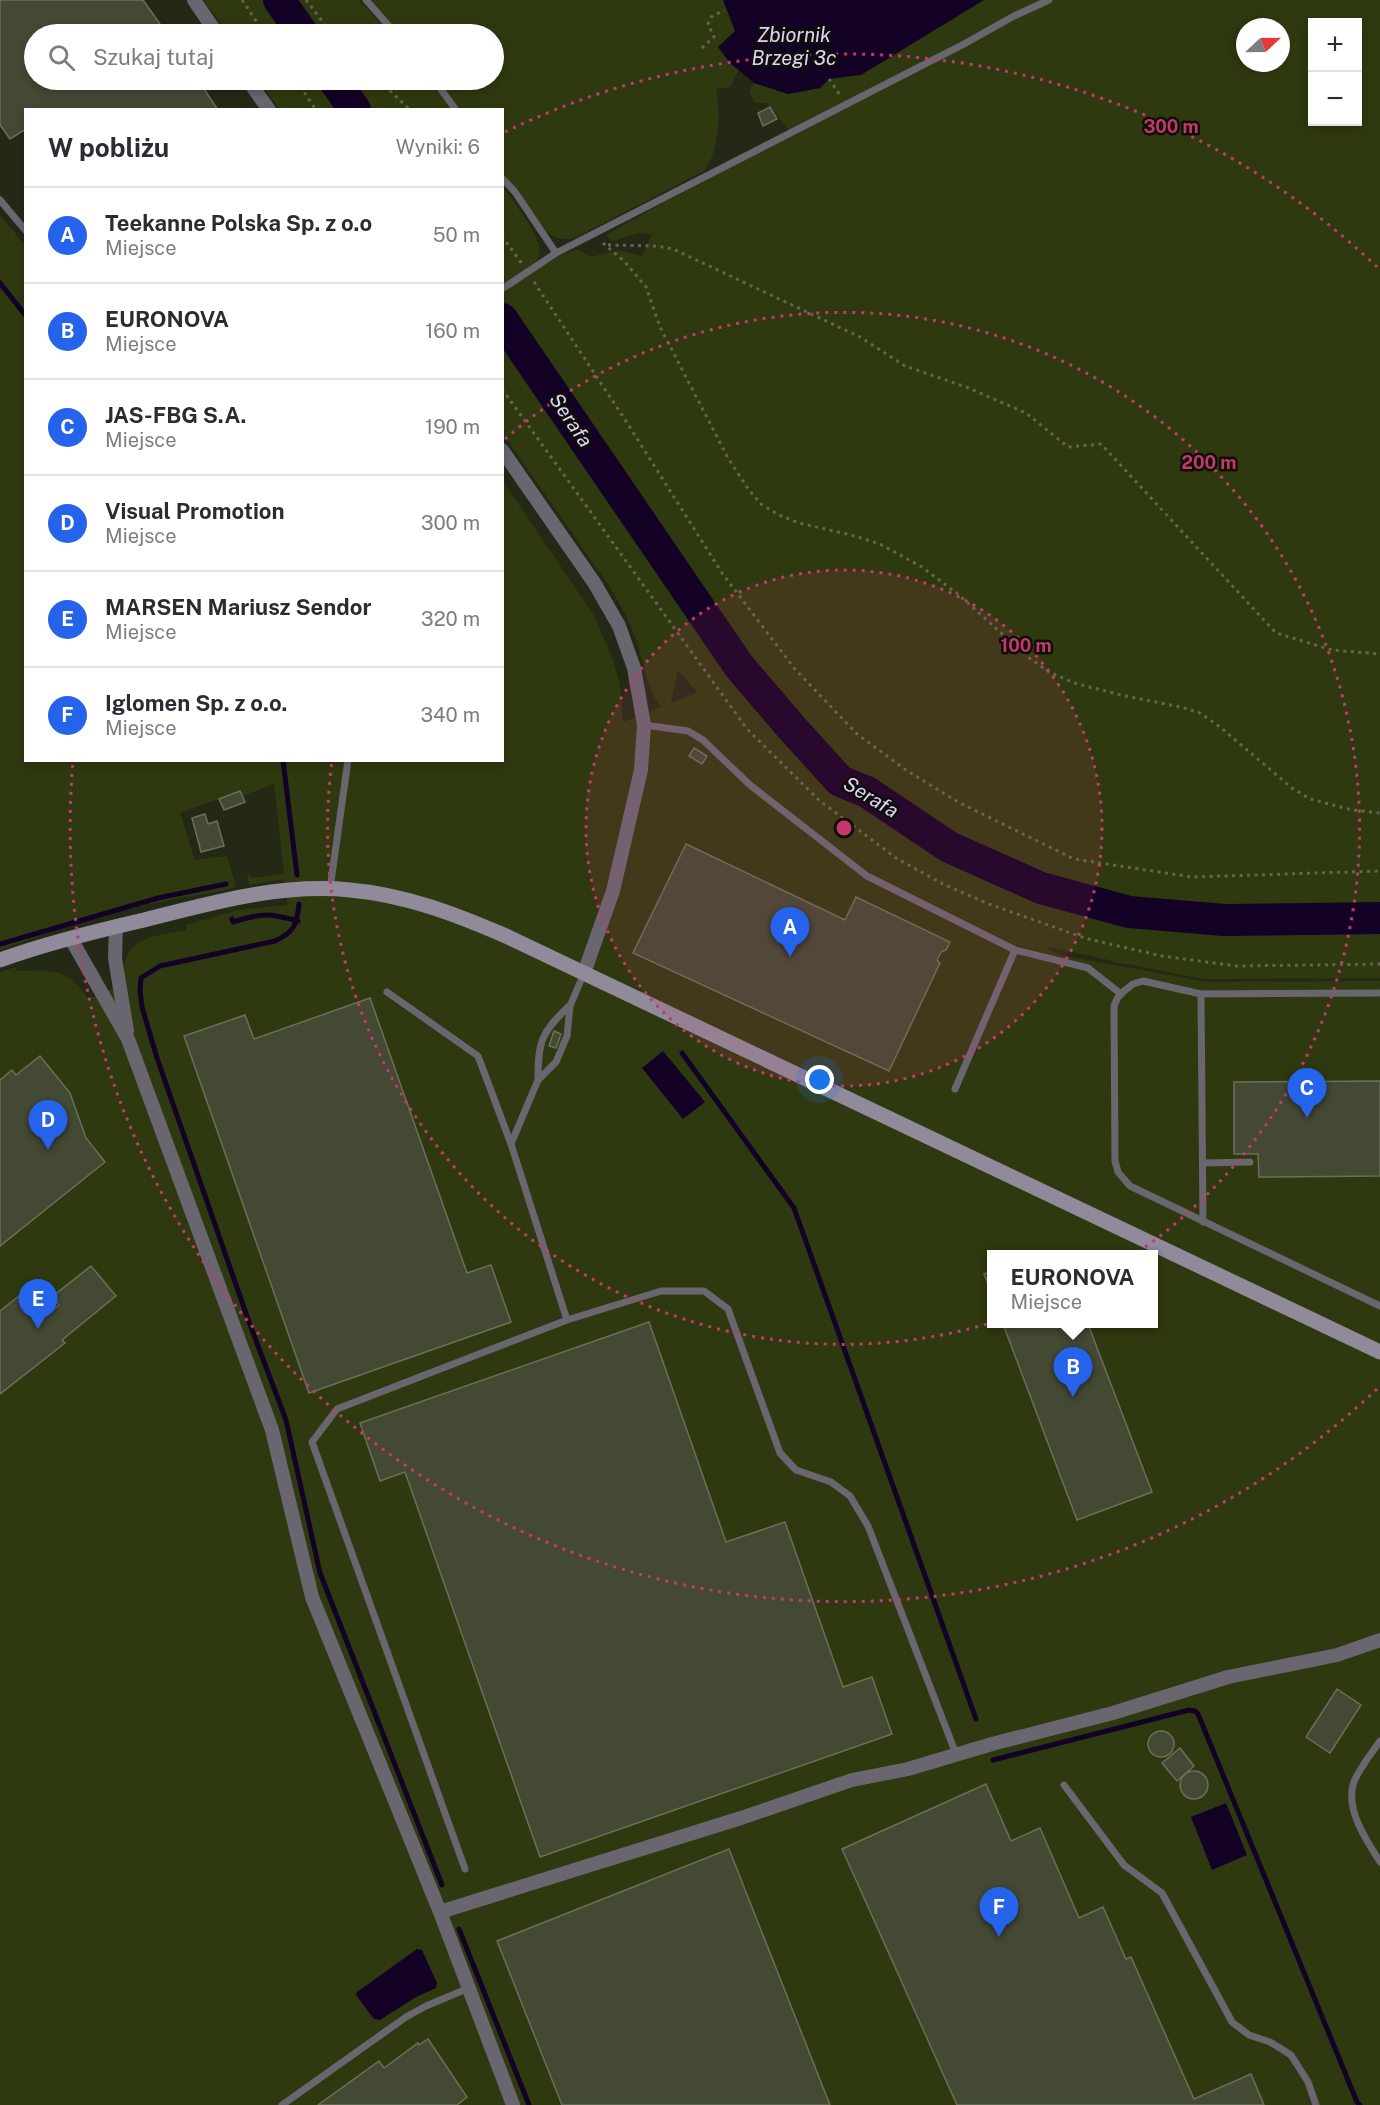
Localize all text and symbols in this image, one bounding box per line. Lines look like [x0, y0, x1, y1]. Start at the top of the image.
north arrow [1236, 18, 1290, 72]
map controls [1308, 18, 1362, 126]
button: + [1308, 18, 1362, 72]
water label: Zbiornik Brzegi 3c [752, 23, 836, 70]
search box [24, 24, 504, 90]
icon: search [45, 41, 78, 74]
text: Szukaj tutaj [93, 44, 214, 70]
button: − [1308, 72, 1362, 126]
text: 300 m [1143, 116, 1199, 137]
text: W pobliżu [48, 132, 169, 163]
text: Wyniki: 6 [396, 135, 480, 159]
text: Teekanne Polska Sp. z o.o [105, 210, 372, 236]
text: A [60, 223, 75, 247]
text: 50 m [433, 223, 480, 247]
text: Miejsce [105, 236, 177, 260]
text: EURONOVA [105, 306, 229, 332]
text: B [61, 319, 74, 343]
text: 160 m [425, 319, 480, 343]
text: Miejsce [105, 332, 177, 356]
water label: Serafa [544, 388, 598, 452]
text: JAS-FBG S.A. [105, 402, 247, 428]
text: C [60, 415, 75, 439]
text: 190 m [425, 415, 480, 439]
text: Miejsce [105, 428, 177, 452]
text: 200 m [1182, 452, 1236, 473]
text: Visual Promotion [105, 498, 285, 524]
text: D [60, 511, 75, 535]
text: 300 m [421, 511, 480, 535]
text: Miejsce [105, 524, 177, 548]
text: MARSEN Mariusz Sendor [105, 594, 371, 620]
text: E [61, 607, 74, 631]
text: 320 m [421, 607, 480, 631]
text: Miejsce [105, 620, 177, 644]
text: 100 m [1000, 635, 1052, 656]
text: Iglomen Sp. z o.o. [105, 690, 287, 716]
text: F [61, 703, 74, 727]
text: 340 m [420, 703, 480, 727]
text: Miejsce [105, 716, 177, 740]
water label: Serafa [839, 771, 903, 823]
centre of rings [834, 818, 854, 838]
pin: A [770, 908, 810, 957]
your location [805, 1065, 834, 1094]
pin: C [1288, 1068, 1326, 1118]
pin: D [28, 1100, 68, 1150]
popup [987, 1250, 1158, 1328]
text: EURONOVA [1011, 1264, 1134, 1290]
pin: E [18, 1280, 57, 1329]
text: Miejsce [1011, 1290, 1082, 1314]
pin: B [1054, 1348, 1092, 1397]
pin: F [980, 1888, 1018, 1937]

